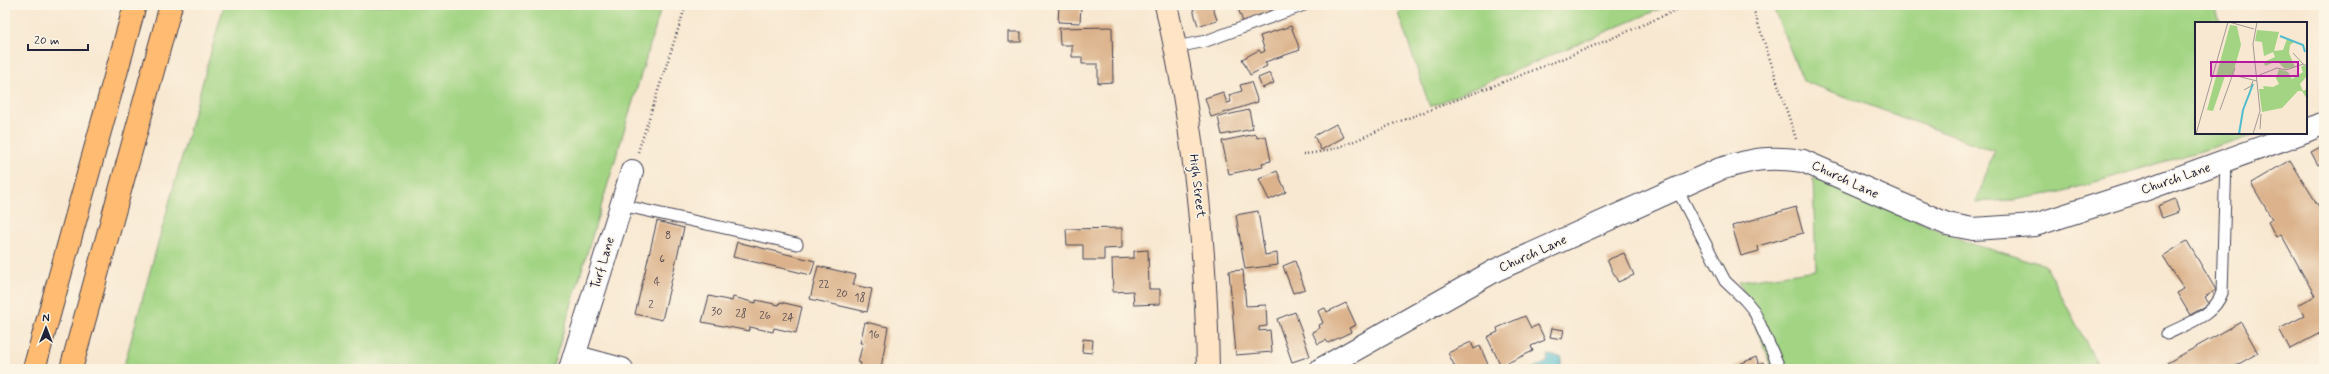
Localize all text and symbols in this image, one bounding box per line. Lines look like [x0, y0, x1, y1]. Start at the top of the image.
inset map [2195, 22, 2307, 134]
scale bar [28, 26, 88, 52]
text: 20 m [34, 33, 60, 49]
street label: High Street [1183, 153, 1209, 219]
street label: Church Lane [1809, 157, 1882, 203]
street label: Church Lane [2139, 159, 2213, 199]
house number: 8 [665, 229, 671, 243]
street label: Church Lane [1496, 231, 1570, 277]
street label: Turf Lane [587, 235, 619, 291]
house number: 6 [659, 252, 665, 266]
house number: 4 [654, 275, 661, 289]
house number: 22 [818, 278, 830, 292]
house number: 20 [836, 287, 848, 301]
house number: 18 [855, 291, 865, 305]
house number: 2 [648, 298, 654, 312]
house number: 30 [711, 305, 723, 319]
house number: 28 [735, 307, 747, 321]
north arrow [26, 308, 66, 348]
house number: 26 [759, 309, 771, 323]
house number: 24 [782, 311, 794, 325]
text: N [42, 312, 50, 326]
house number: 16 [869, 328, 880, 342]

